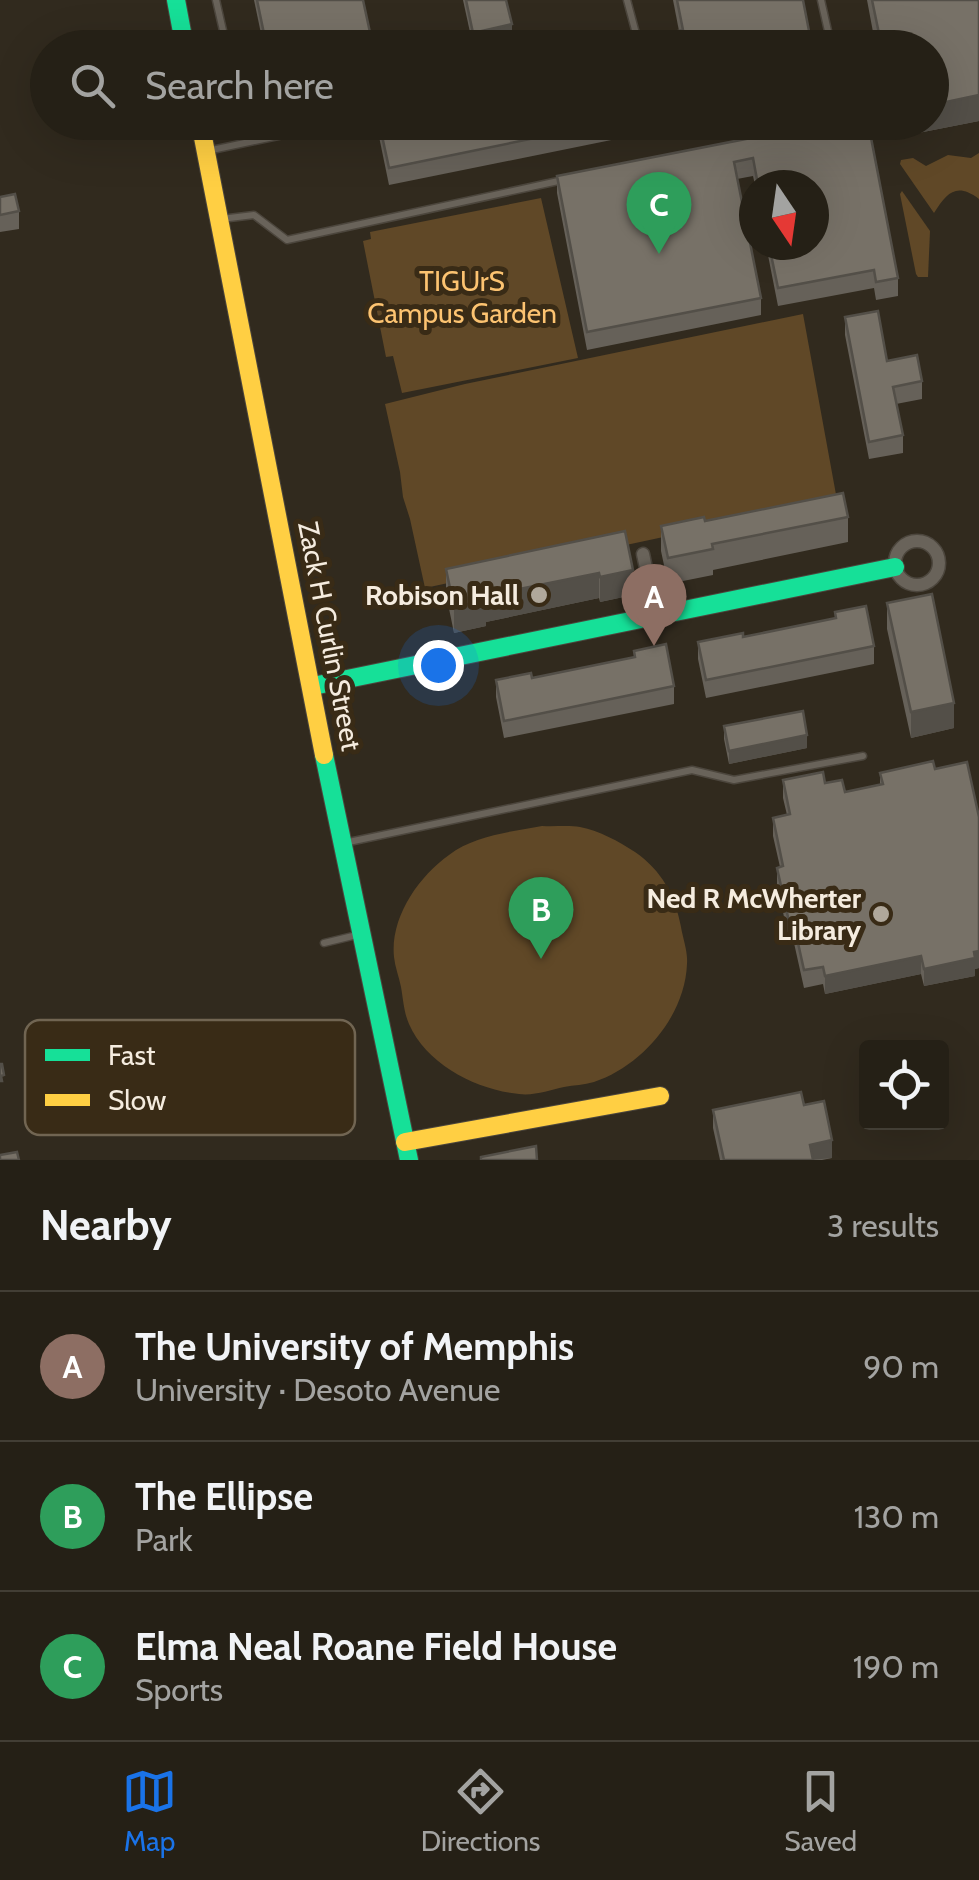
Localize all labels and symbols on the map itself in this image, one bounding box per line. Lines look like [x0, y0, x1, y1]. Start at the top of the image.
north arrow [739, 170, 829, 260]
pin: C [626, 172, 692, 254]
park label: TIGUrS Campus Garden [367, 264, 557, 330]
street label: Zack H Curlin Street [291, 518, 369, 754]
pin: A [622, 564, 686, 646]
place label: Robison Hall [365, 578, 519, 612]
marker: Robison Hall [528, 584, 550, 606]
your location [413, 640, 464, 691]
pin: B [508, 876, 574, 959]
place label: Ned R McWherter Library [646, 881, 862, 947]
marker: Ned R McWherter Library [870, 903, 892, 925]
legend [25, 1020, 355, 1135]
text: Fast [108, 1038, 156, 1072]
text: Slow [108, 1083, 166, 1117]

